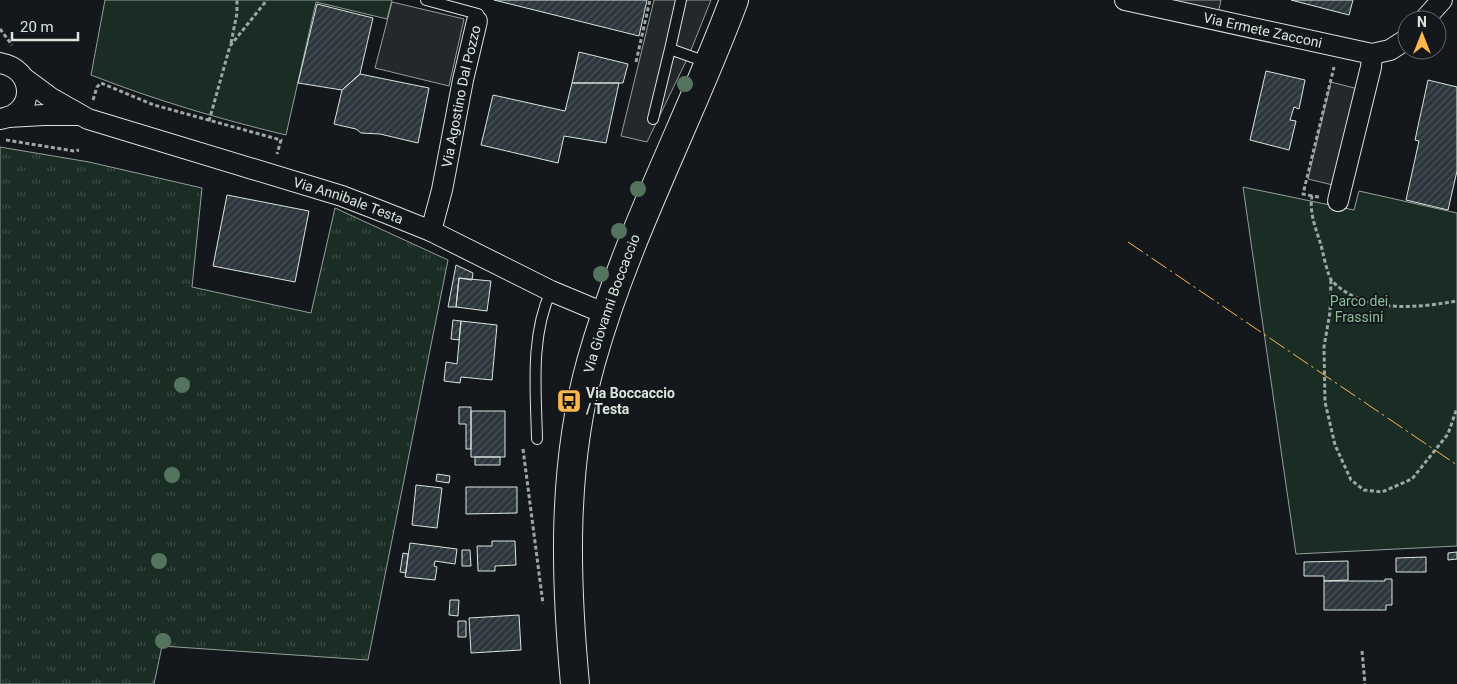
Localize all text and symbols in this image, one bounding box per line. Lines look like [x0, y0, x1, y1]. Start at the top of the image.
street label: Via Ermete Zacconi [1202, 9, 1324, 51]
scale bar [12, 10, 79, 42]
north arrow [1397, 10, 1447, 60]
text: N [1417, 14, 1427, 30]
text: 20 m [20, 18, 54, 36]
street label: Via Agostino Dal Pozzo [438, 24, 484, 169]
street label: Via Annibale Testa [291, 174, 406, 227]
street label: Via Giovanni Boccaccio [580, 232, 643, 375]
park label: Parco dei Frassini [1330, 293, 1388, 325]
place label: Via Boccaccio / Testa [585, 385, 675, 417]
bus stop icon: Via Boccaccio / Testa [556, 388, 582, 414]

